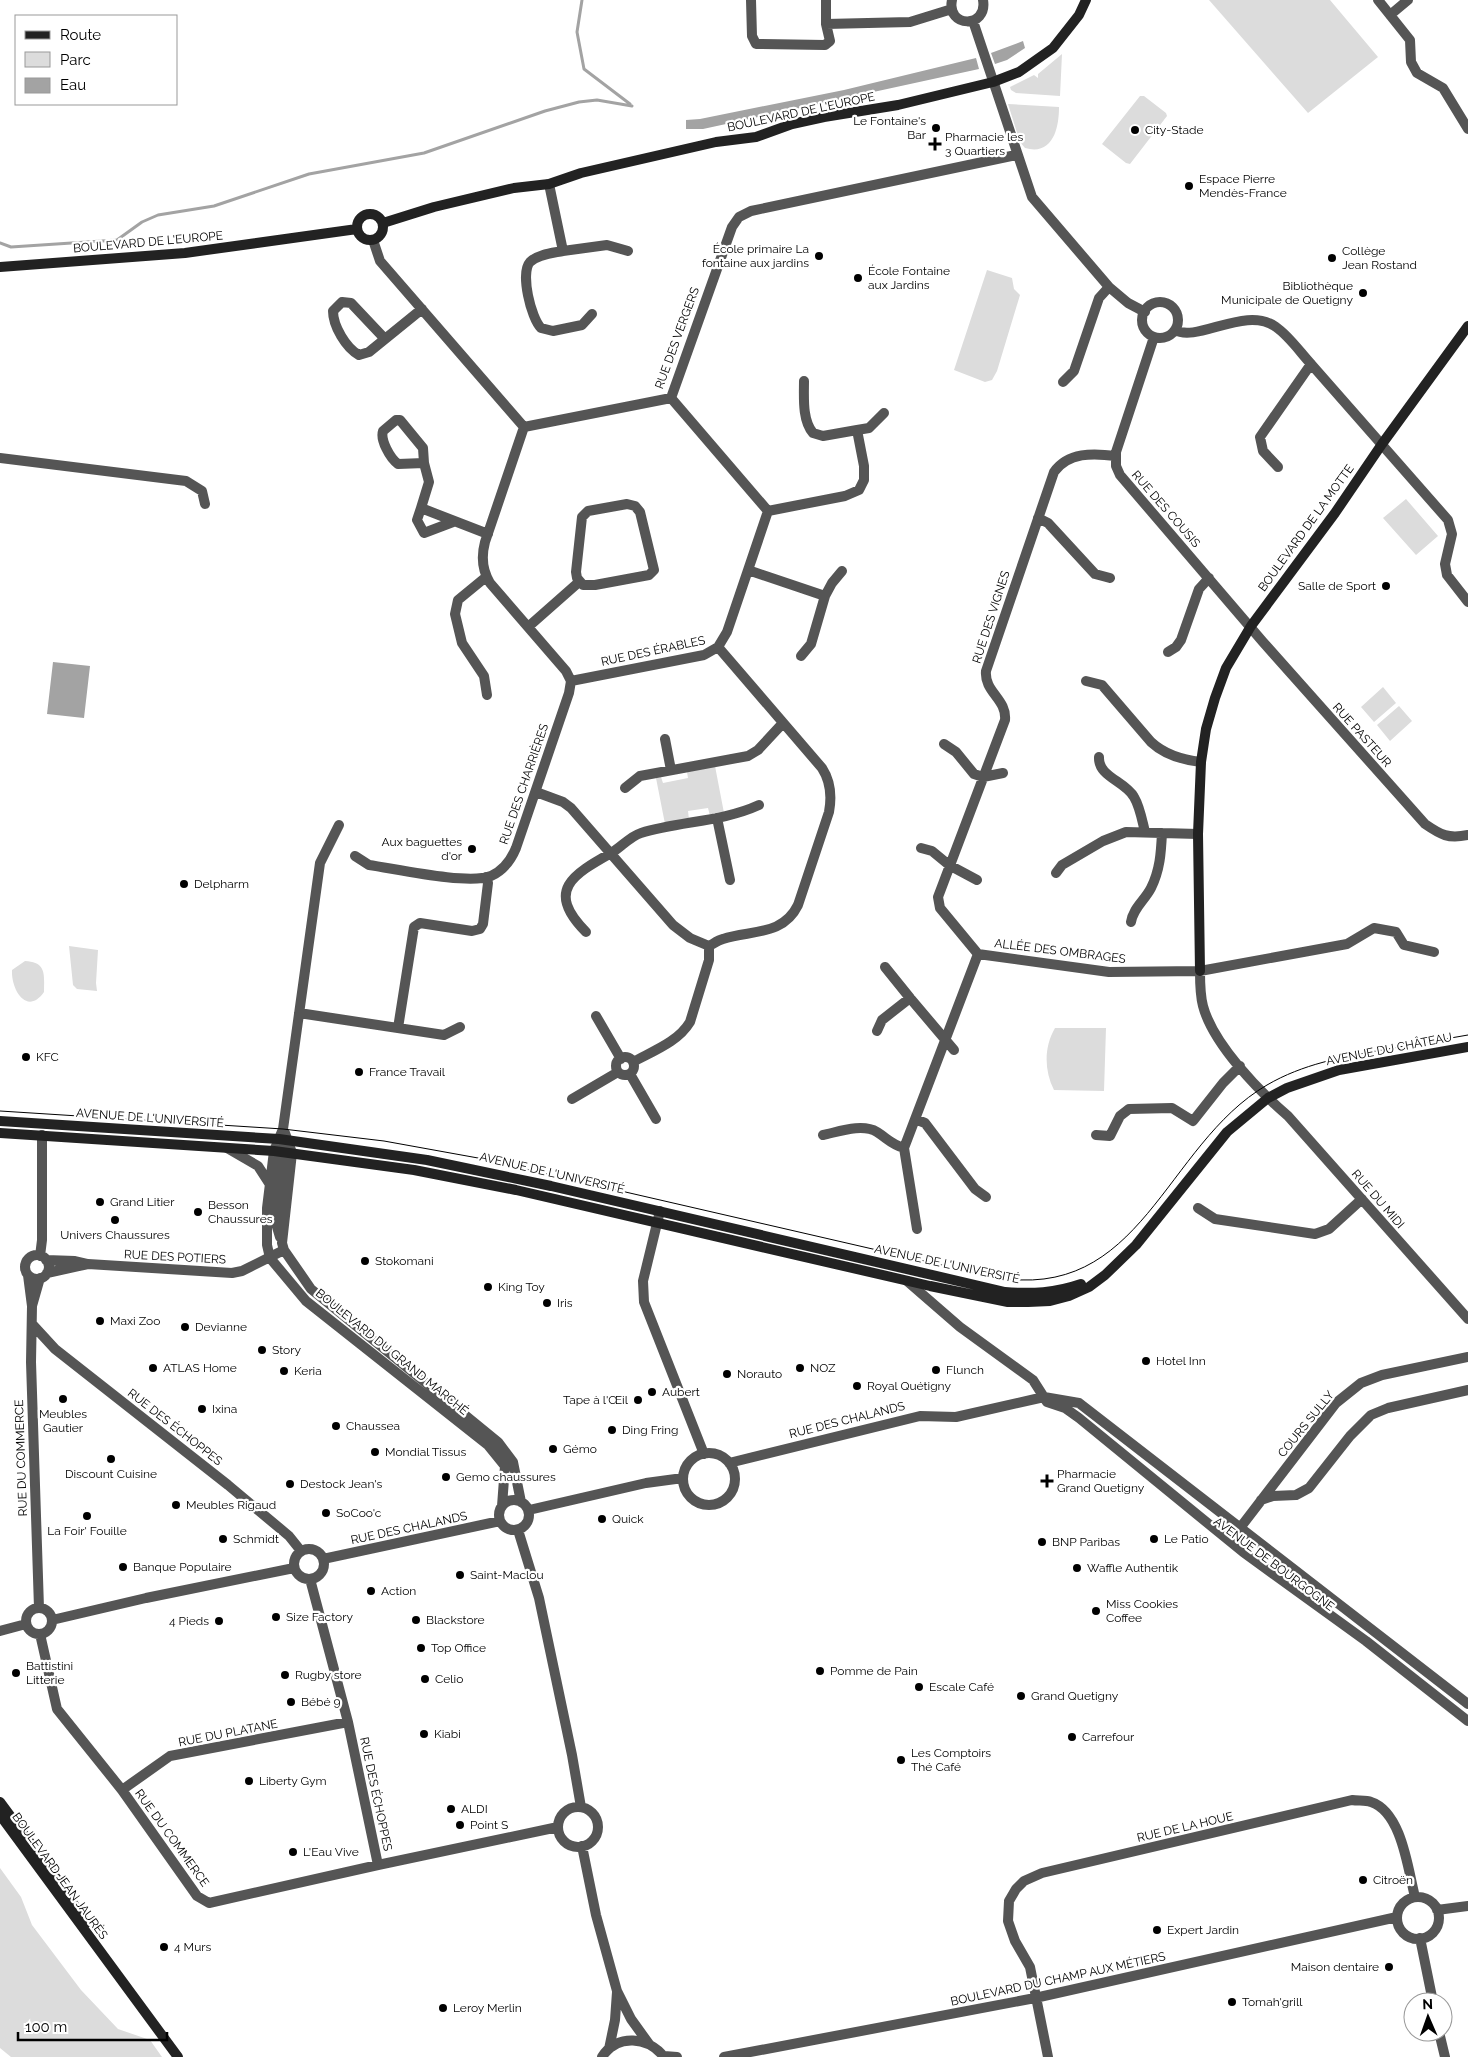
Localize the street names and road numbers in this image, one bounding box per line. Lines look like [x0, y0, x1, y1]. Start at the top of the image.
street label: BOULEVARD DE L'EUROPE [726, 90, 876, 134]
street label: BOULEVARD DE L'EUROPE [72, 228, 224, 256]
street label: RUE DES VERGERS [652, 285, 702, 391]
street label: BOULEVARD DE LA MOTTE [1255, 462, 1357, 594]
street label: RUE DES COUSIS [1129, 468, 1203, 550]
street label: RUE DES VIGNES [969, 569, 1013, 665]
street label: RUE DES ÉRABLES [600, 633, 706, 669]
street label: RUE PASTEUR [1330, 700, 1394, 770]
street label: RUE DES CHARRIÈRES [497, 722, 551, 846]
street label: ALLÉE DES OMBRAGES [994, 936, 1126, 966]
street label: AVENUE DU CHÂTEAU [1325, 1030, 1453, 1068]
street label: AVENUE DE L'UNIVERSITÉ [76, 1106, 224, 1130]
street label: AVENUE DE L'UNIVERSITÉ [478, 1150, 626, 1196]
street label: RUE DU MIDI [1349, 1167, 1407, 1231]
street label: AVENUE DE L'UNIVERSITÉ [873, 1242, 1021, 1286]
street label: RUE DES POTIERS [124, 1247, 226, 1267]
street label: BOULEVARD DU GRAND MARCHÉ [313, 1286, 471, 1418]
street label: RUE DES ÉCHOPPES [125, 1386, 225, 1468]
street label: COURS SULLY [1275, 1388, 1337, 1460]
street label: RUE DU COMMERCE [12, 1399, 30, 1517]
street label: RUE DES CHALANDS [788, 1399, 906, 1441]
street label: RUE DES CHALANDS [349, 1509, 469, 1547]
street label: AVENUE DE BOURGOGNE [1211, 1514, 1337, 1614]
street label: RUE DU PLATANE [177, 1717, 279, 1749]
street label: RUE DES ÉCHOPPES [357, 1736, 395, 1852]
street label: RUE DU COMMERCE [132, 1787, 212, 1889]
street label: RUE DE LA HOUE [1136, 1809, 1234, 1845]
street label: BOULEVARD JEAN JAURÈS [9, 1810, 111, 1942]
street label: BOULEVARD DU CHAMP AUX MÉTIERS [949, 1949, 1167, 2009]

